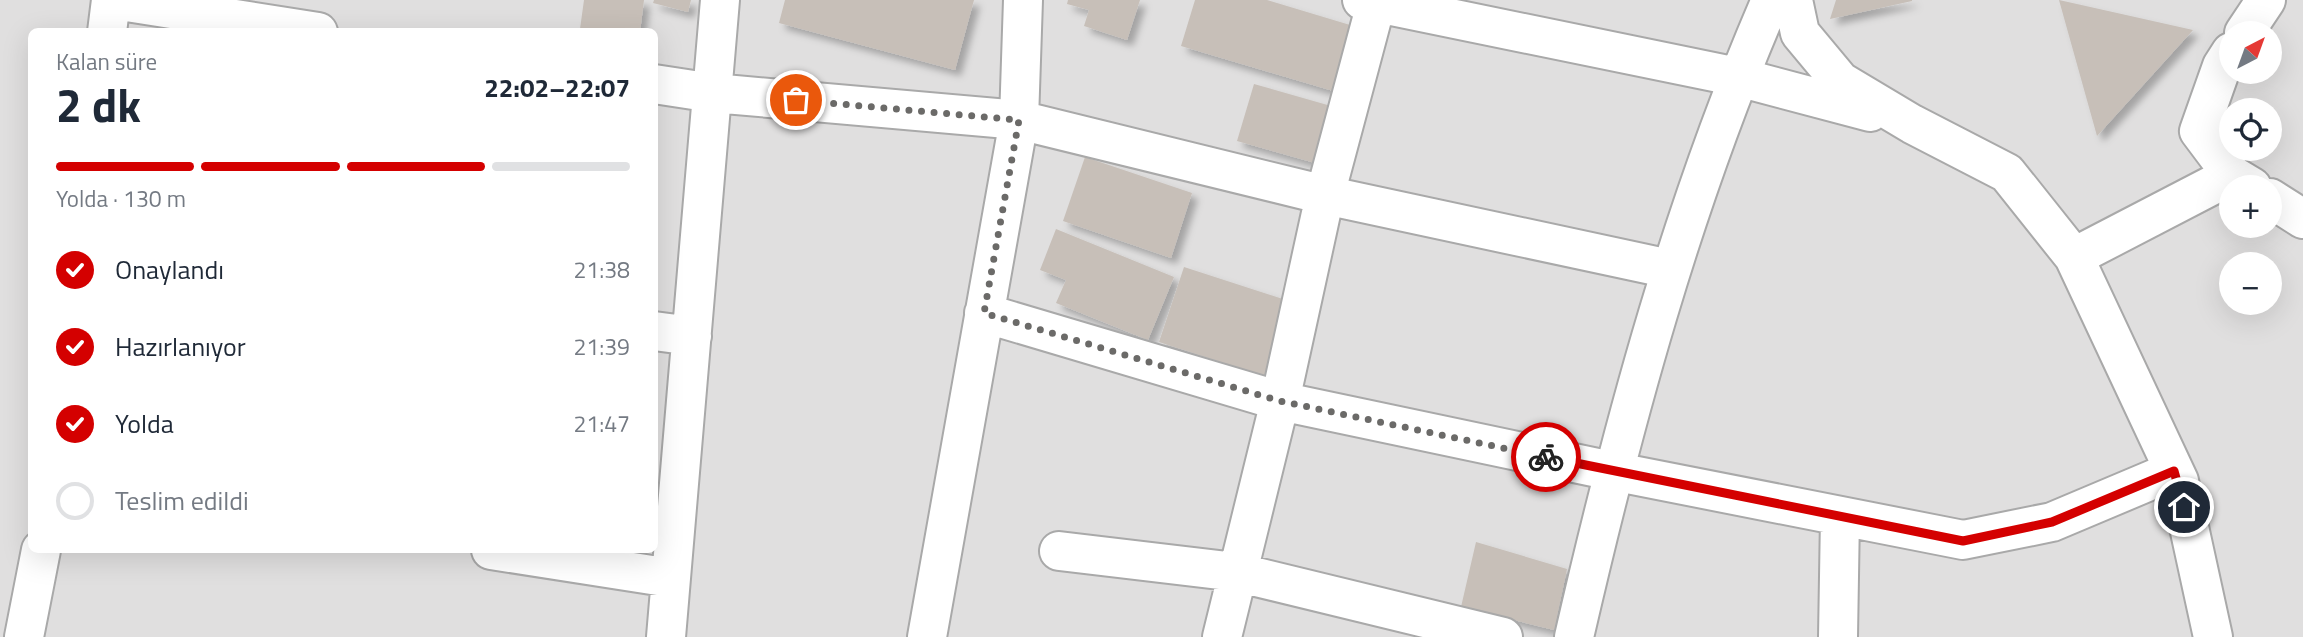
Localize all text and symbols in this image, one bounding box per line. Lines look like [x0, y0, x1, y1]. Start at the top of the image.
north arrow [2219, 21, 2282, 84]
map controls [2219, 21, 2282, 315]
text: Kalan süre [56, 44, 157, 79]
text: 22:02–22:07 [484, 68, 630, 107]
text: 2 dk [56, 70, 141, 140]
pin [766, 70, 826, 130]
icon: bag [777, 81, 815, 119]
button: locate [2219, 98, 2282, 161]
button: + [2219, 175, 2282, 238]
text: Yolda · 130 m [56, 181, 186, 216]
text: Onaylandı [115, 250, 224, 289]
icon: check [56, 251, 94, 289]
text: 21:38 [573, 252, 630, 287]
button: − [2219, 252, 2282, 315]
text: Hazırlanıyor [115, 327, 246, 366]
icon: check [56, 328, 94, 366]
text: 21:39 [573, 329, 630, 364]
text: Yolda [115, 404, 174, 443]
icon: check [56, 405, 94, 443]
text: 21:47 [573, 406, 630, 441]
courier [1511, 422, 1581, 492]
icon: bike [1527, 438, 1565, 476]
pin [2154, 477, 2214, 537]
text: Teslim edildi [115, 481, 249, 520]
icon: home [2165, 488, 2203, 526]

